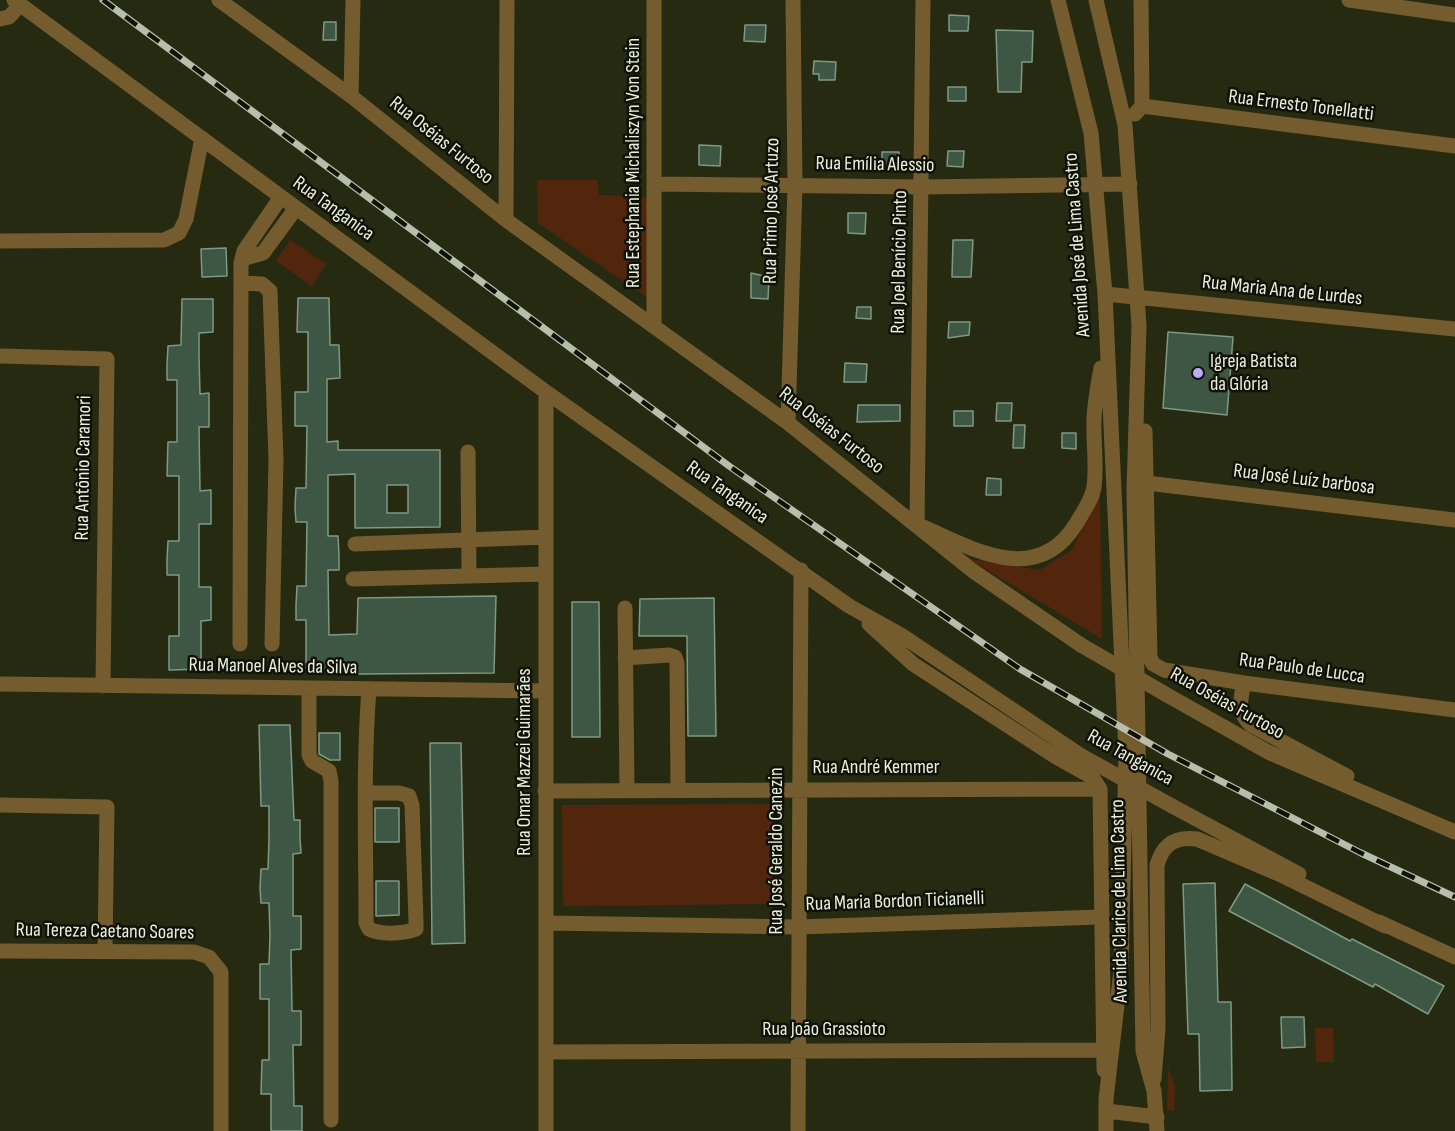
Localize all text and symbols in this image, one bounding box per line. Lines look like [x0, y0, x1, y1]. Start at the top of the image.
street label: Rua Estephania Michaliszyn Von Stein [622, 38, 646, 288]
street label: Rua Ernesto Tonellatti [1227, 85, 1375, 127]
street label: Rua Oséias Furtoso [384, 92, 498, 190]
street label: Rua Primo José Artuzo [759, 138, 785, 284]
street label: Rua Emília Alessio [815, 152, 935, 178]
street label: Avenida José de Lima Castro [1060, 152, 1096, 338]
street label: Rua Tanganica [288, 171, 378, 247]
street label: Rua Joel Benício Pinto [887, 190, 913, 334]
street label: Rua Maria Ana de Lurdes [1201, 271, 1363, 311]
place label: Igreja Batista da Glória [1210, 350, 1297, 397]
marker: Igreja Batista da Glória [1191, 366, 1205, 380]
street label: Rua Oséias Furtoso [774, 382, 888, 480]
street label: Rua Antônio Caramori [71, 395, 97, 541]
street label: Rua Tanganica [681, 456, 773, 530]
street label: Rua José Luíz barbosa [1232, 459, 1376, 501]
street label: Rua Paulo de Lucca [1238, 648, 1366, 690]
street label: Rua Manoel Alves da Silva [188, 654, 358, 680]
street label: Rua Oséias Furtoso [1166, 663, 1288, 745]
street label: Rua Omar Mazzei Guimarães [513, 668, 537, 856]
street label: Rua Tanganica [1083, 725, 1177, 791]
street label: Rua André Kemmer [812, 756, 940, 780]
street label: Rua José Geraldo Canezin [765, 767, 789, 935]
street label: Avenida Clarice de Lima Castro [1106, 799, 1134, 1003]
street label: Rua Maria Bordon Ticianelli [805, 887, 985, 917]
street label: Rua Tereza Caetano Soares [15, 918, 195, 946]
street label: Rua João Grassioto [762, 1018, 886, 1042]

